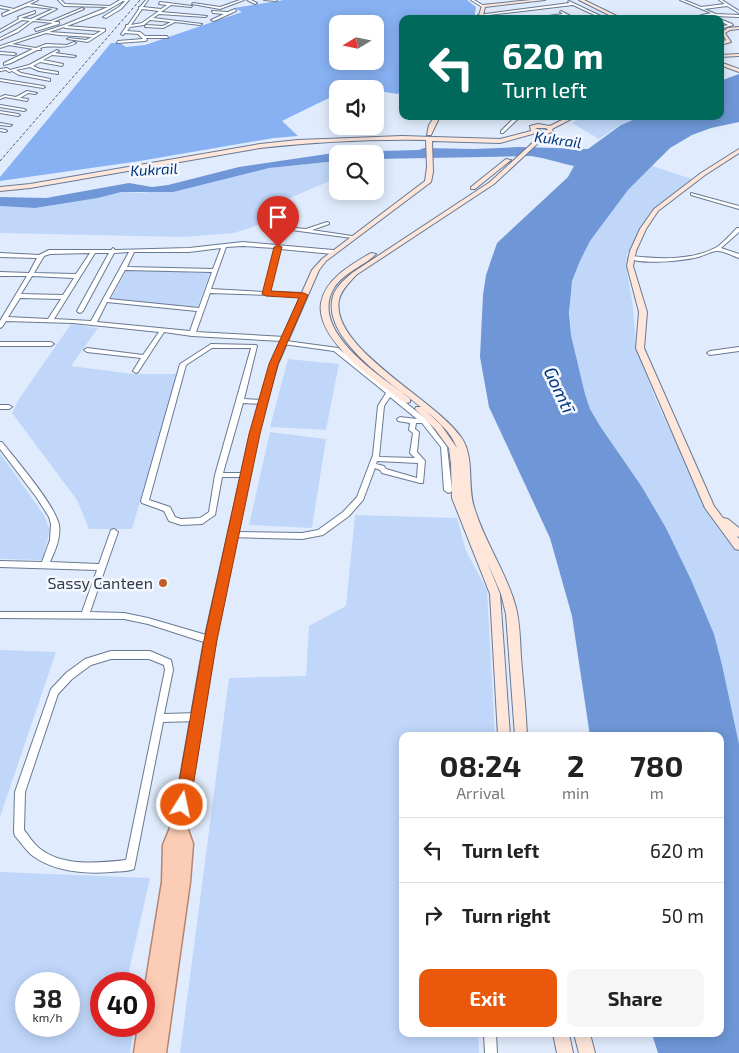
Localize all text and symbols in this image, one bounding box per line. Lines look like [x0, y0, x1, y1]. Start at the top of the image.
north arrow [329, 15, 384, 70]
map controls [329, 15, 384, 200]
text: 620 m [502, 34, 603, 76]
icon: left [419, 35, 484, 100]
text: Turn left [502, 76, 587, 102]
button: sound [329, 80, 384, 135]
water label: Kukrail [533, 127, 583, 151]
button: search [329, 145, 384, 200]
water label: Kukrail [130, 159, 178, 179]
pin [257, 196, 299, 247]
icon: arrive [264, 203, 292, 231]
water label: Gomtī [540, 363, 581, 418]
place label: Sassy Canteen [48, 573, 153, 592]
marker: Sassy Canteen [157, 577, 169, 589]
text: 08:24 [440, 747, 521, 783]
text: 2 [567, 747, 584, 783]
text: 780 [630, 747, 683, 783]
position arrow [155, 778, 207, 830]
text: Arrival [456, 783, 505, 802]
text: min [562, 783, 589, 802]
text: m [650, 783, 664, 802]
icon: left [419, 836, 447, 864]
text: Turn left [462, 839, 539, 862]
text: 620 m [650, 839, 704, 862]
icon: right [419, 901, 447, 929]
text: Turn right [462, 904, 550, 927]
text: 50 m [661, 904, 704, 927]
button: Exit [419, 969, 557, 1027]
button: Share [567, 969, 704, 1027]
speed limit sign: 40 [90, 972, 155, 1037]
text: 38 [33, 983, 62, 1013]
text: km/h [33, 1010, 62, 1024]

